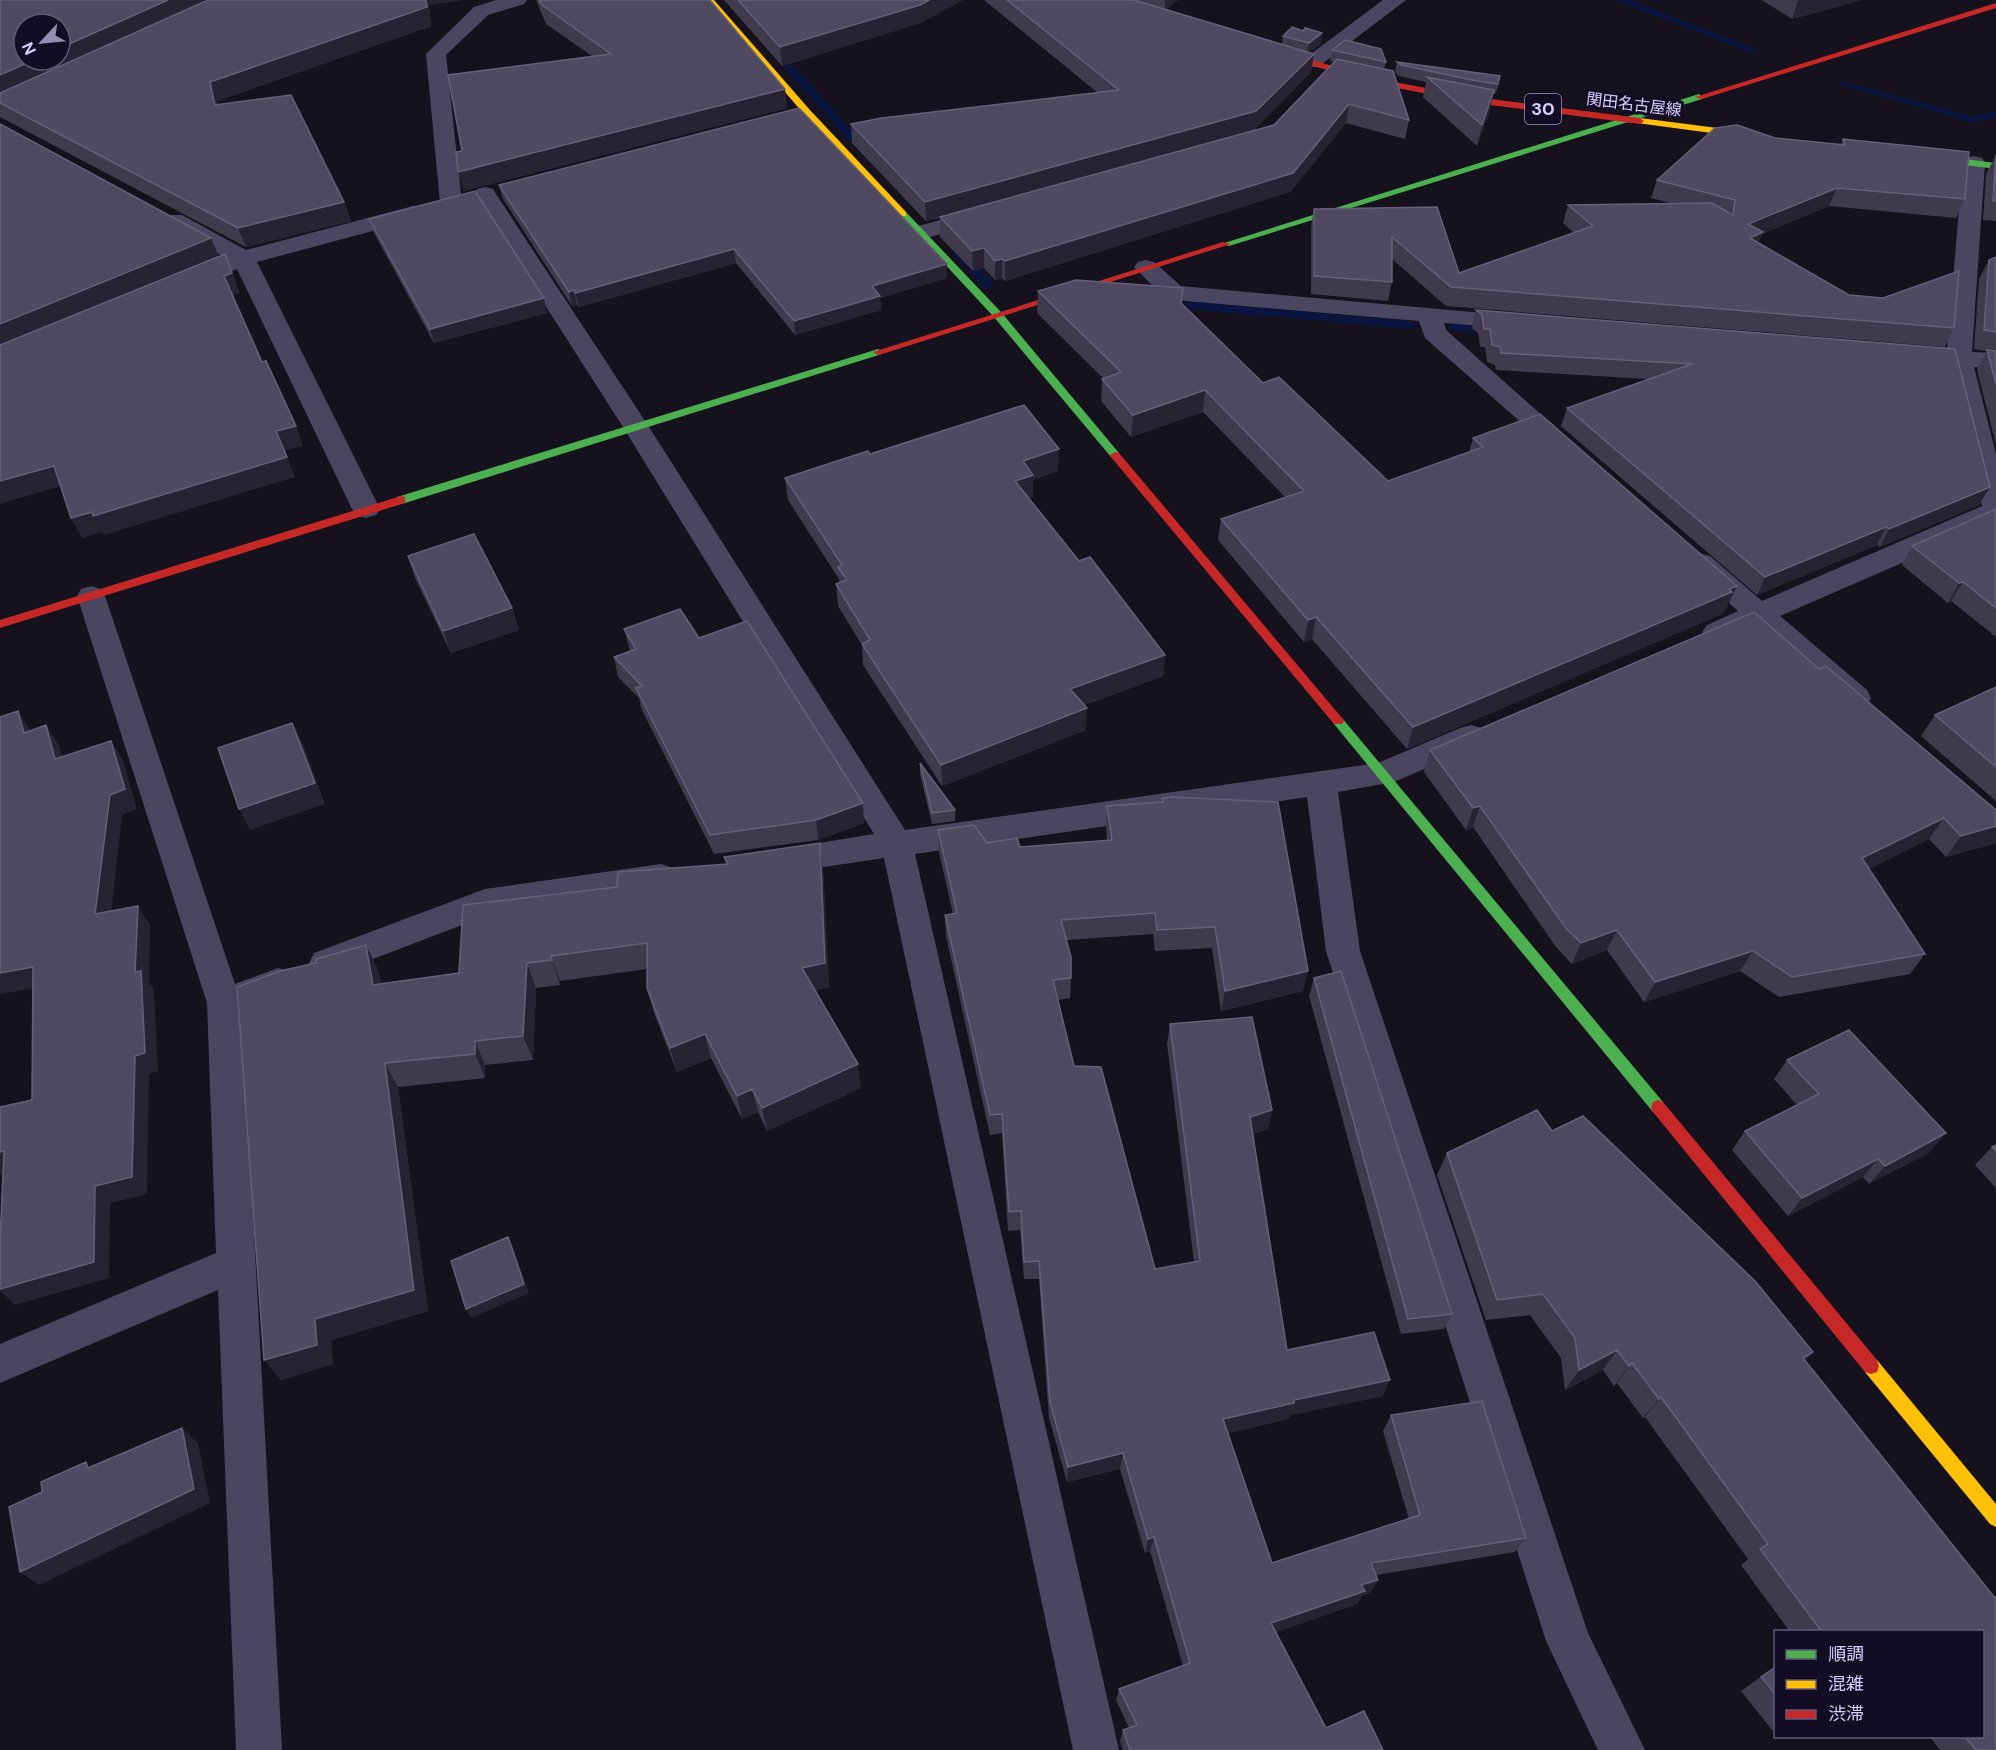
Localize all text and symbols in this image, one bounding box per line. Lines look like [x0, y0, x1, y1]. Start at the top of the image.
north arrow [12, 12, 72, 72]
text: N [17, 39, 41, 58]
street label: 関田名古屋線 [1585, 88, 1683, 121]
road number: 30 [1525, 94, 1561, 124]
legend [1774, 1630, 1984, 1738]
text: 順調 [1828, 1642, 1864, 1666]
text: 混雑 [1828, 1672, 1864, 1696]
text: 渋滞 [1828, 1702, 1864, 1726]

